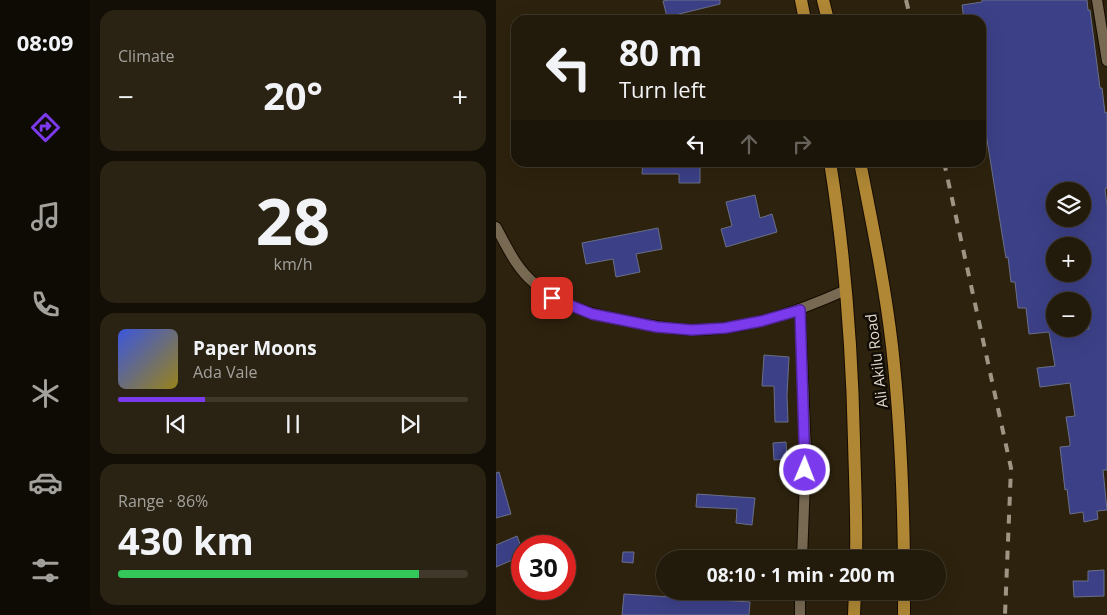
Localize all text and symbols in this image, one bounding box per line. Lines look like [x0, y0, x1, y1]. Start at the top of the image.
text: 08:09 [17, 27, 73, 57]
text: 80 m [619, 29, 702, 76]
icon: left [536, 35, 601, 100]
text: Climate [118, 45, 175, 67]
text: 20° [263, 69, 323, 121]
text: Turn left [619, 74, 706, 104]
text: − [118, 77, 134, 115]
text: + [452, 77, 468, 115]
icon: directions [28, 110, 63, 145]
icon: left [682, 130, 710, 158]
icon: ahead [735, 130, 763, 158]
icon: right [788, 130, 816, 158]
text: 28 [256, 176, 330, 264]
map controls [1046, 182, 1091, 337]
button: layers [1046, 182, 1091, 227]
icon: music [28, 199, 63, 234]
button: + [1046, 237, 1091, 282]
text: km/h [274, 253, 312, 275]
pin [531, 277, 573, 319]
icon: arrive [538, 284, 566, 312]
icon: phone [28, 287, 63, 322]
button: − [1046, 292, 1091, 337]
street label: Ali Akilu Road [860, 313, 892, 409]
text: Paper Moons [193, 335, 317, 361]
text: Ada Vale [193, 361, 257, 383]
icon: climate [28, 376, 63, 411]
icon: previous [162, 410, 190, 438]
icon: pause [279, 410, 307, 438]
icon: next [396, 410, 424, 438]
position arrow [778, 443, 830, 495]
icon: car [28, 465, 63, 500]
text: Range · 86% [118, 490, 208, 512]
text: 430 km [118, 514, 254, 566]
speed limit sign: 30 [511, 535, 576, 600]
icon: filters [28, 553, 63, 588]
text: 08:10 · 1 min · 200 m [707, 562, 895, 588]

